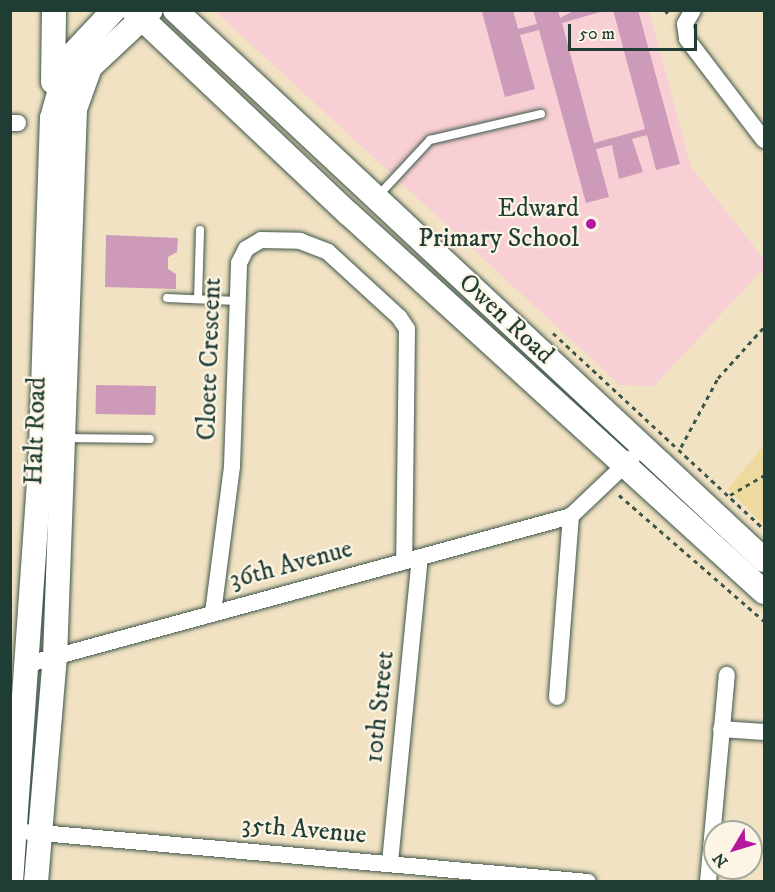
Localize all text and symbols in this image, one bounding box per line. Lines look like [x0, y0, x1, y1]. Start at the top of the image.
scale bar [571, 12, 700, 50]
text: 50 m [579, 23, 615, 45]
place label: Edward Primary School [418, 193, 579, 255]
marker: Edward Primary School [584, 217, 598, 231]
street label: Owen Road [452, 267, 560, 371]
street label: Cloete Crescent [192, 277, 228, 441]
street label: Halt Road [19, 376, 53, 486]
street label: 36th Avenue [226, 534, 356, 596]
street label: 10th Street [359, 649, 401, 765]
street label: 35th Avenue [240, 809, 368, 851]
north arrow [703, 820, 763, 880]
text: N [708, 849, 732, 871]

